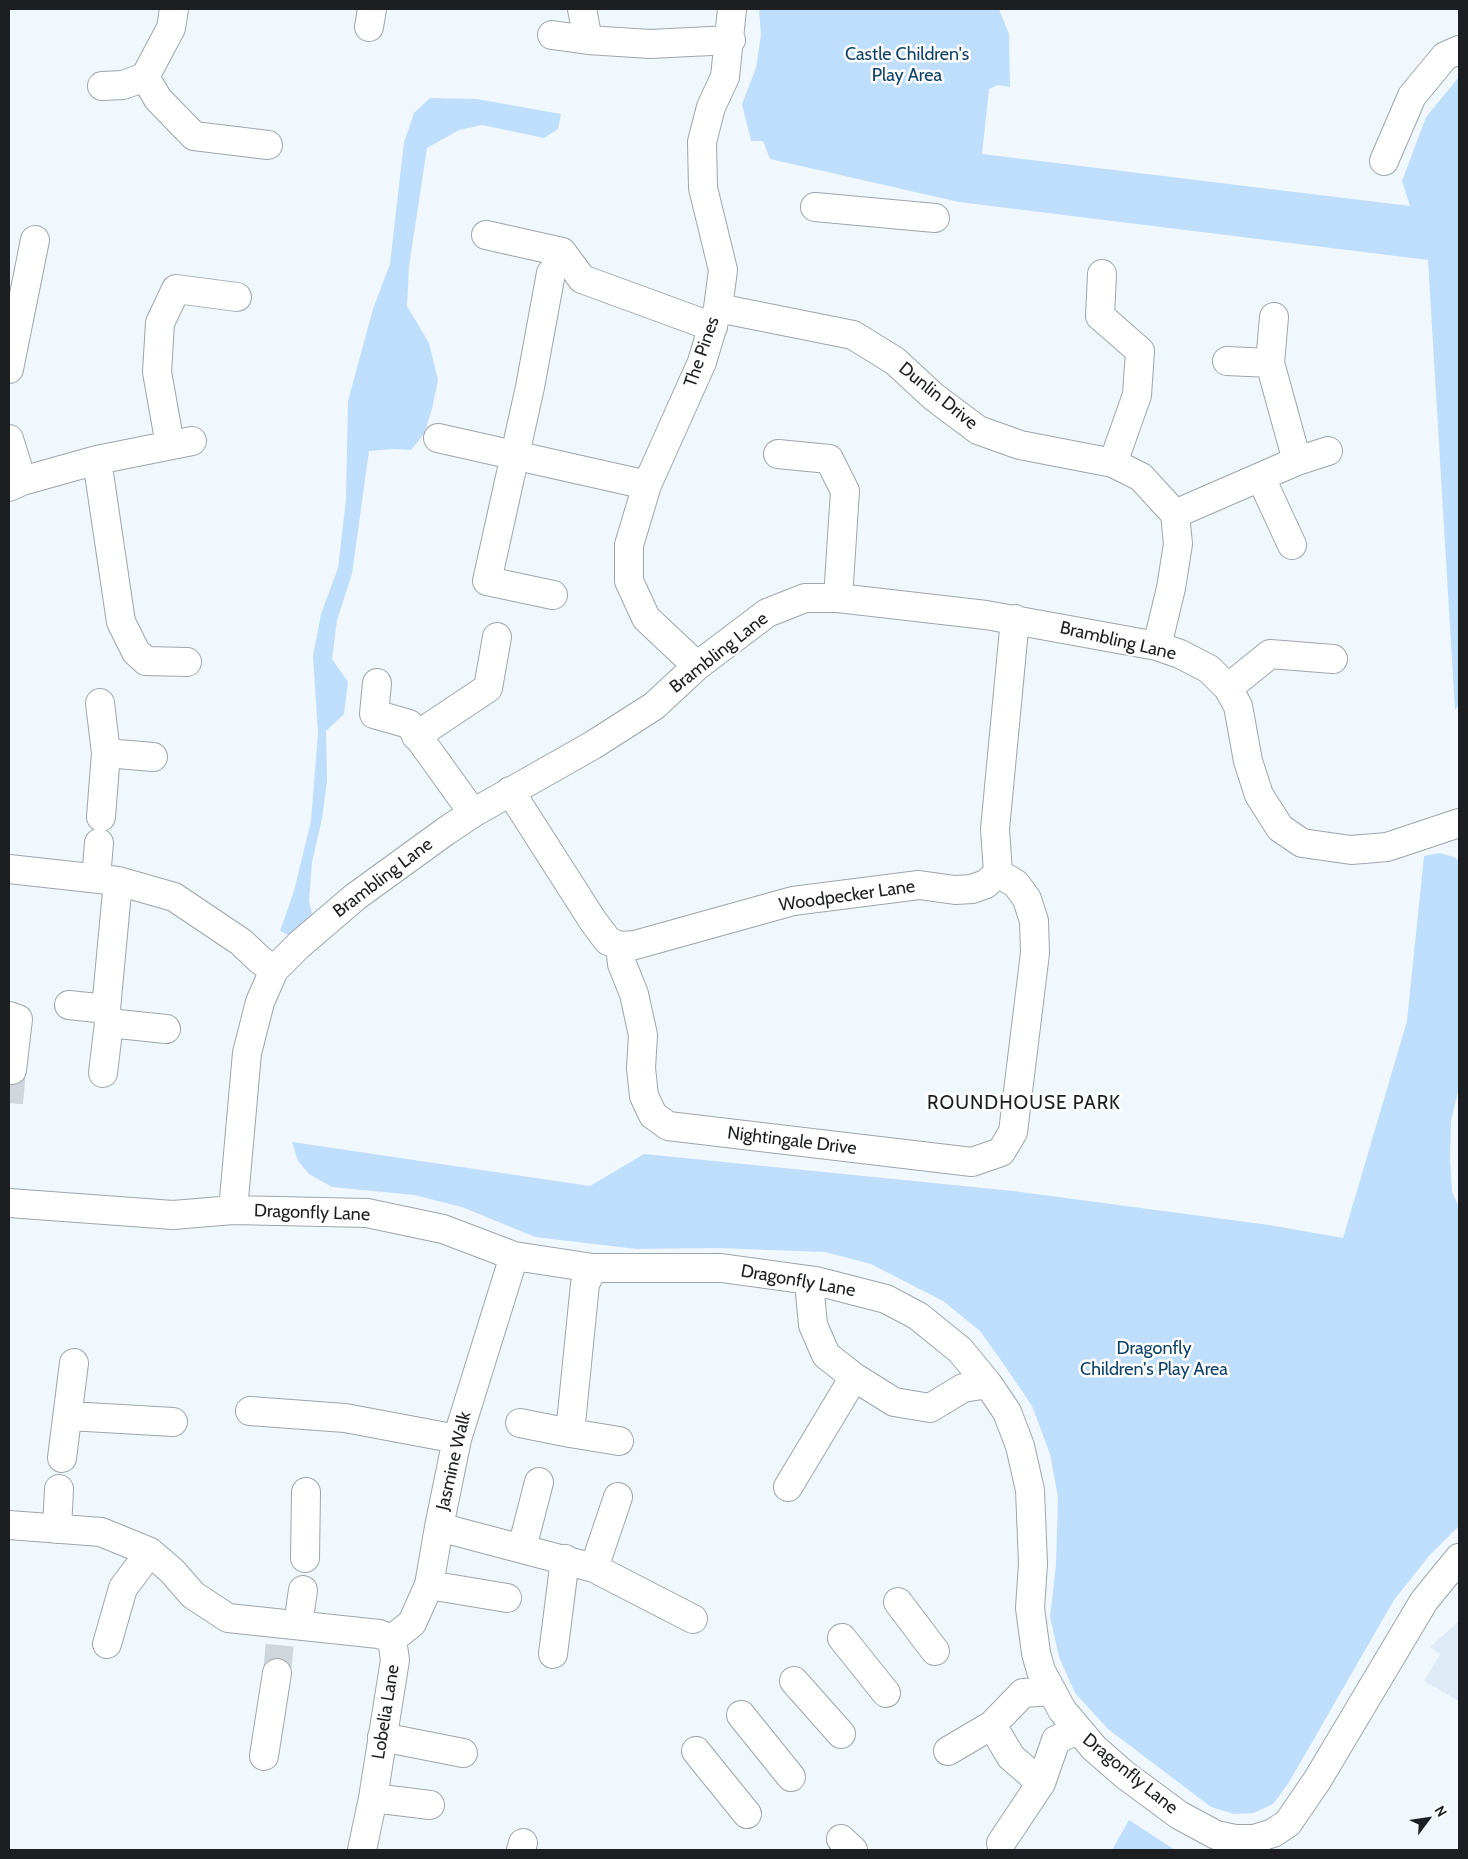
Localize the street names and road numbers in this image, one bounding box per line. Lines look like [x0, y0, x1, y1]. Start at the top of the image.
street label: The Pines [680, 314, 724, 390]
street label: Dunlin Drive [894, 358, 982, 434]
street label: Brambling Lane [666, 608, 772, 698]
street label: Brambling Lane [1058, 617, 1178, 665]
street label: Brambling Lane [329, 834, 437, 922]
street label: Woodpecker Lane [778, 876, 916, 916]
street label: Nightingale Drive [726, 1122, 858, 1160]
street label: Dragonfly Lane [254, 1200, 370, 1226]
street label: Dragonfly Lane [739, 1260, 857, 1302]
street label: Jasmine Walk [432, 1410, 476, 1512]
street label: Lobelia Lane [368, 1663, 404, 1761]
street label: Dragonfly Lane [1078, 1729, 1182, 1819]

